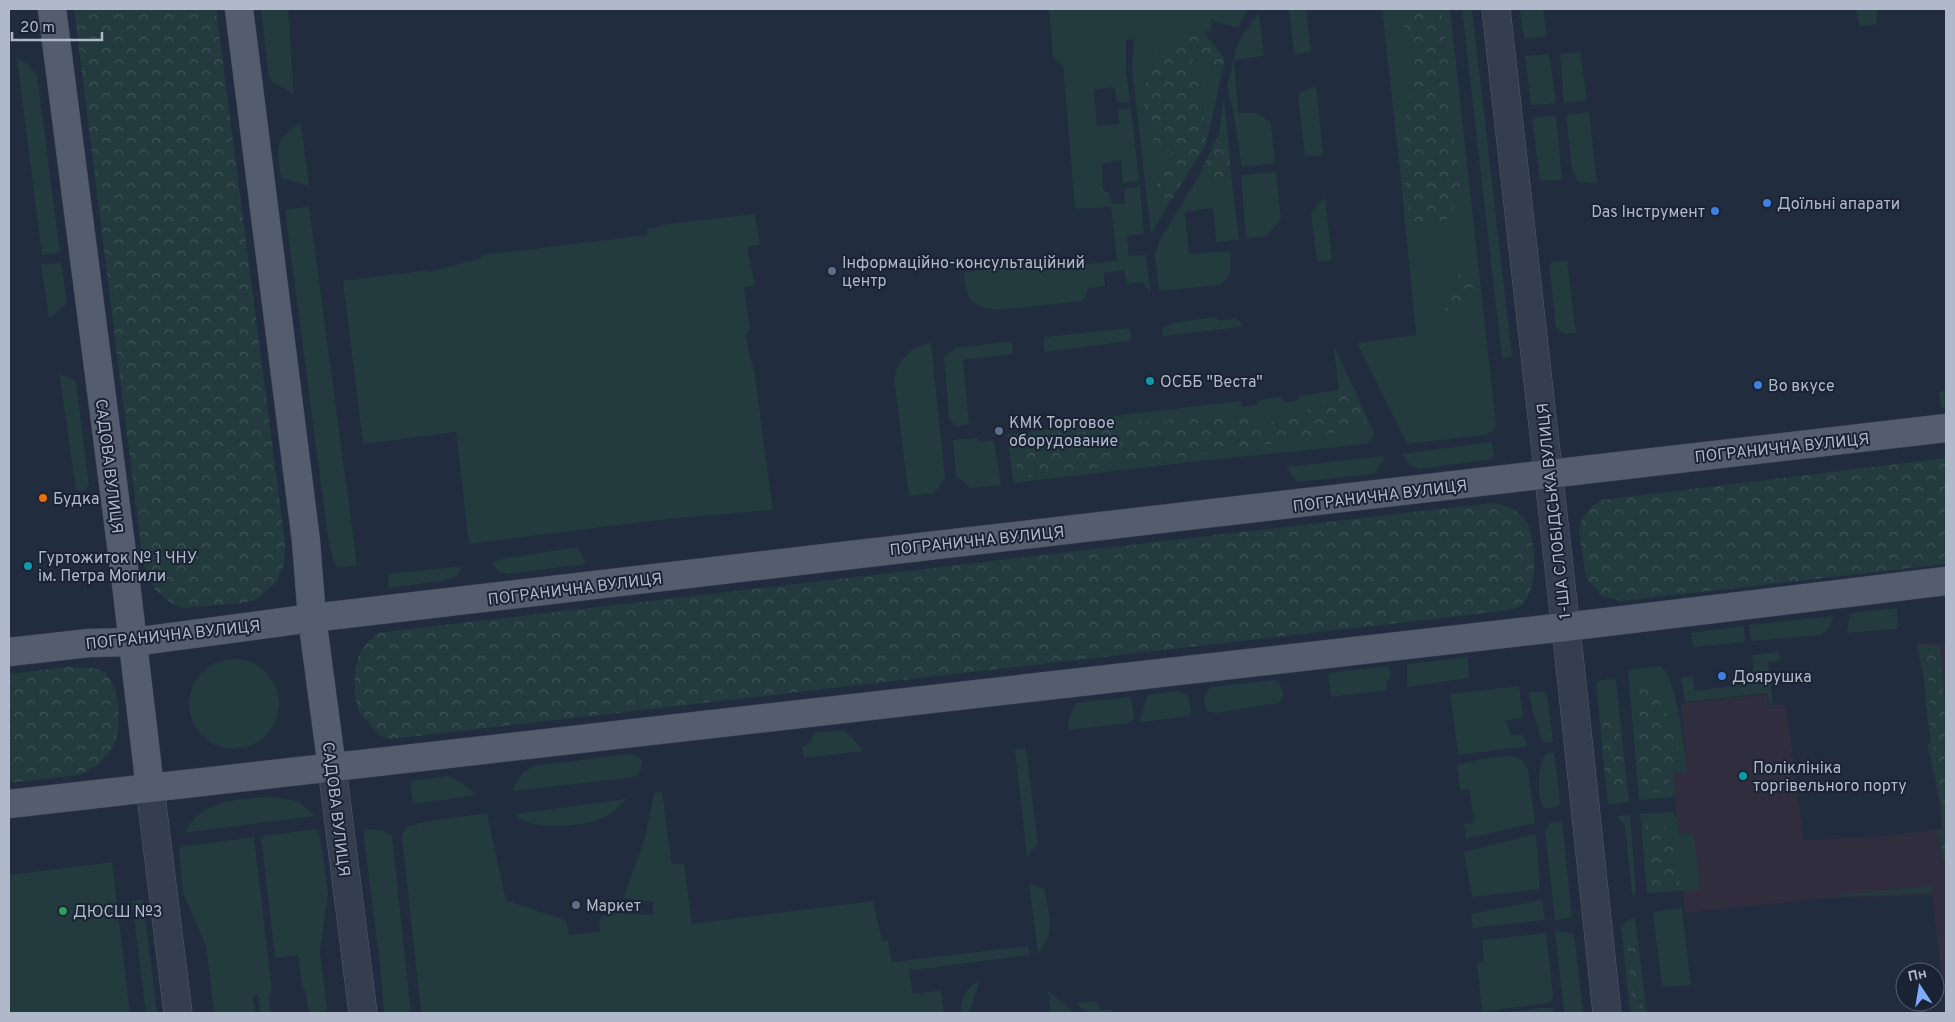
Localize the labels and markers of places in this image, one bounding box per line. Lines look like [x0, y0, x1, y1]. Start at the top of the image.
place label: Доїльні апарати [1777, 195, 1900, 215]
marker: Доїльні апарати [1761, 197, 1773, 209]
place label: Das Інструмент [1591, 203, 1705, 223]
marker: Das Інструмент [1709, 205, 1721, 217]
place label: Інформаційно-консультаційний центр [842, 254, 1085, 292]
marker: Інформаційно-консультаційний центр [826, 265, 838, 277]
place label: ОСББ "Веста" [1160, 373, 1263, 393]
marker: ОСББ "Веста" [1144, 375, 1156, 387]
place label: Во вкусе [1768, 377, 1835, 397]
marker: Во вкусе [1752, 379, 1764, 391]
place label: КМК Торговое оборудование [1009, 414, 1118, 452]
marker: КМК Торговое оборудование [993, 425, 1005, 437]
place label: Будка [53, 490, 99, 510]
marker: Будка [37, 492, 49, 504]
place label: Гуртожиток № 1 ЧНУ ім. Петра Могили [38, 549, 197, 587]
marker: Гуртожиток № 1 ЧНУ ім. Петра Могили [22, 560, 34, 572]
place label: Доярушка [1732, 668, 1812, 688]
marker: Доярушка [1716, 670, 1728, 682]
place label: Поліклініка торгівельного порту [1753, 759, 1907, 797]
marker: Поліклініка торгівельного порту [1737, 770, 1749, 782]
place label: Маркет [586, 897, 641, 917]
marker: Маркет [570, 899, 582, 911]
place label: ДЮСШ №3 [73, 903, 163, 923]
marker: ДЮСШ №3 [57, 905, 69, 917]

